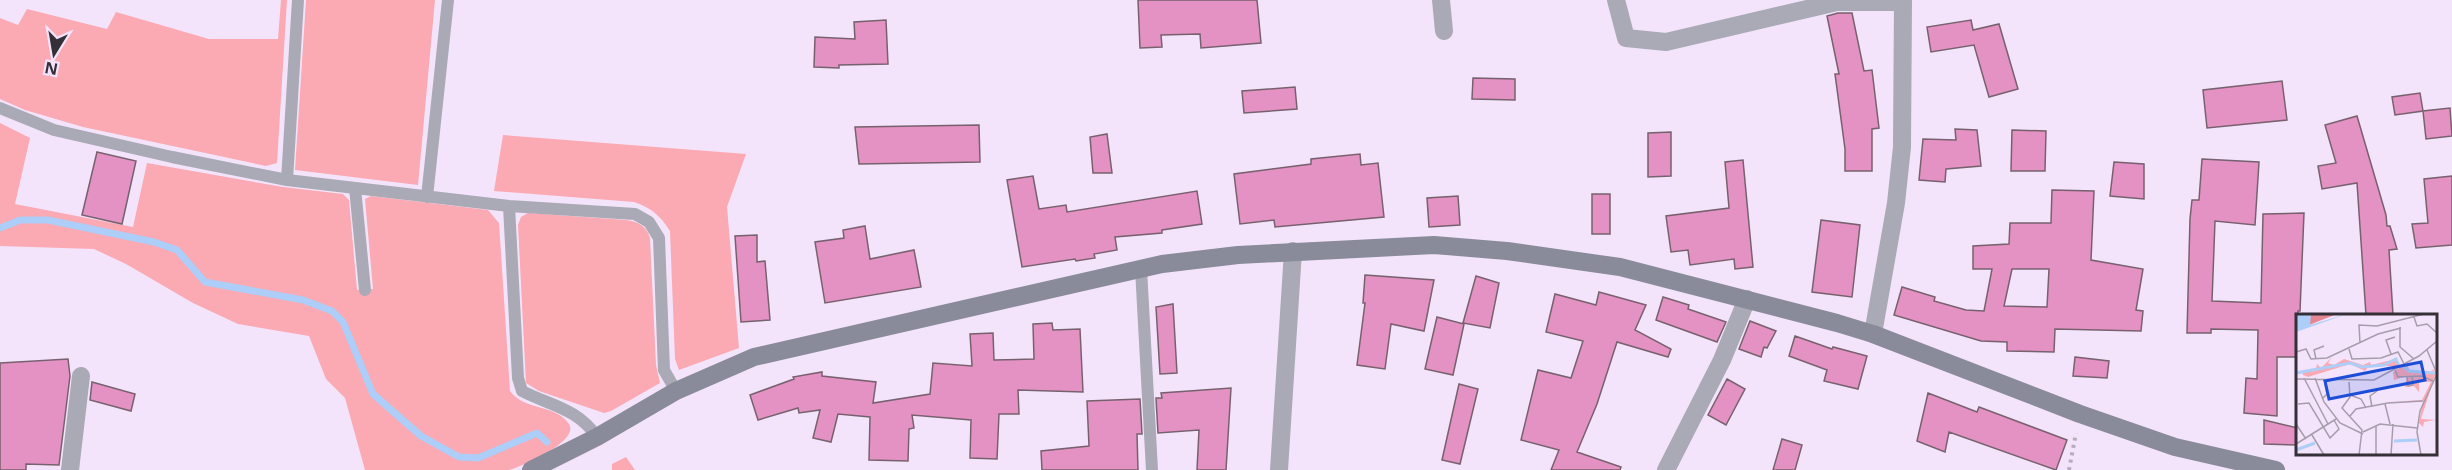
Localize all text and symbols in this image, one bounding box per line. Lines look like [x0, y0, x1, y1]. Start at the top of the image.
north arrow [24, 24, 84, 84]
text: N [43, 57, 60, 81]
inset map [2296, 314, 2437, 455]

